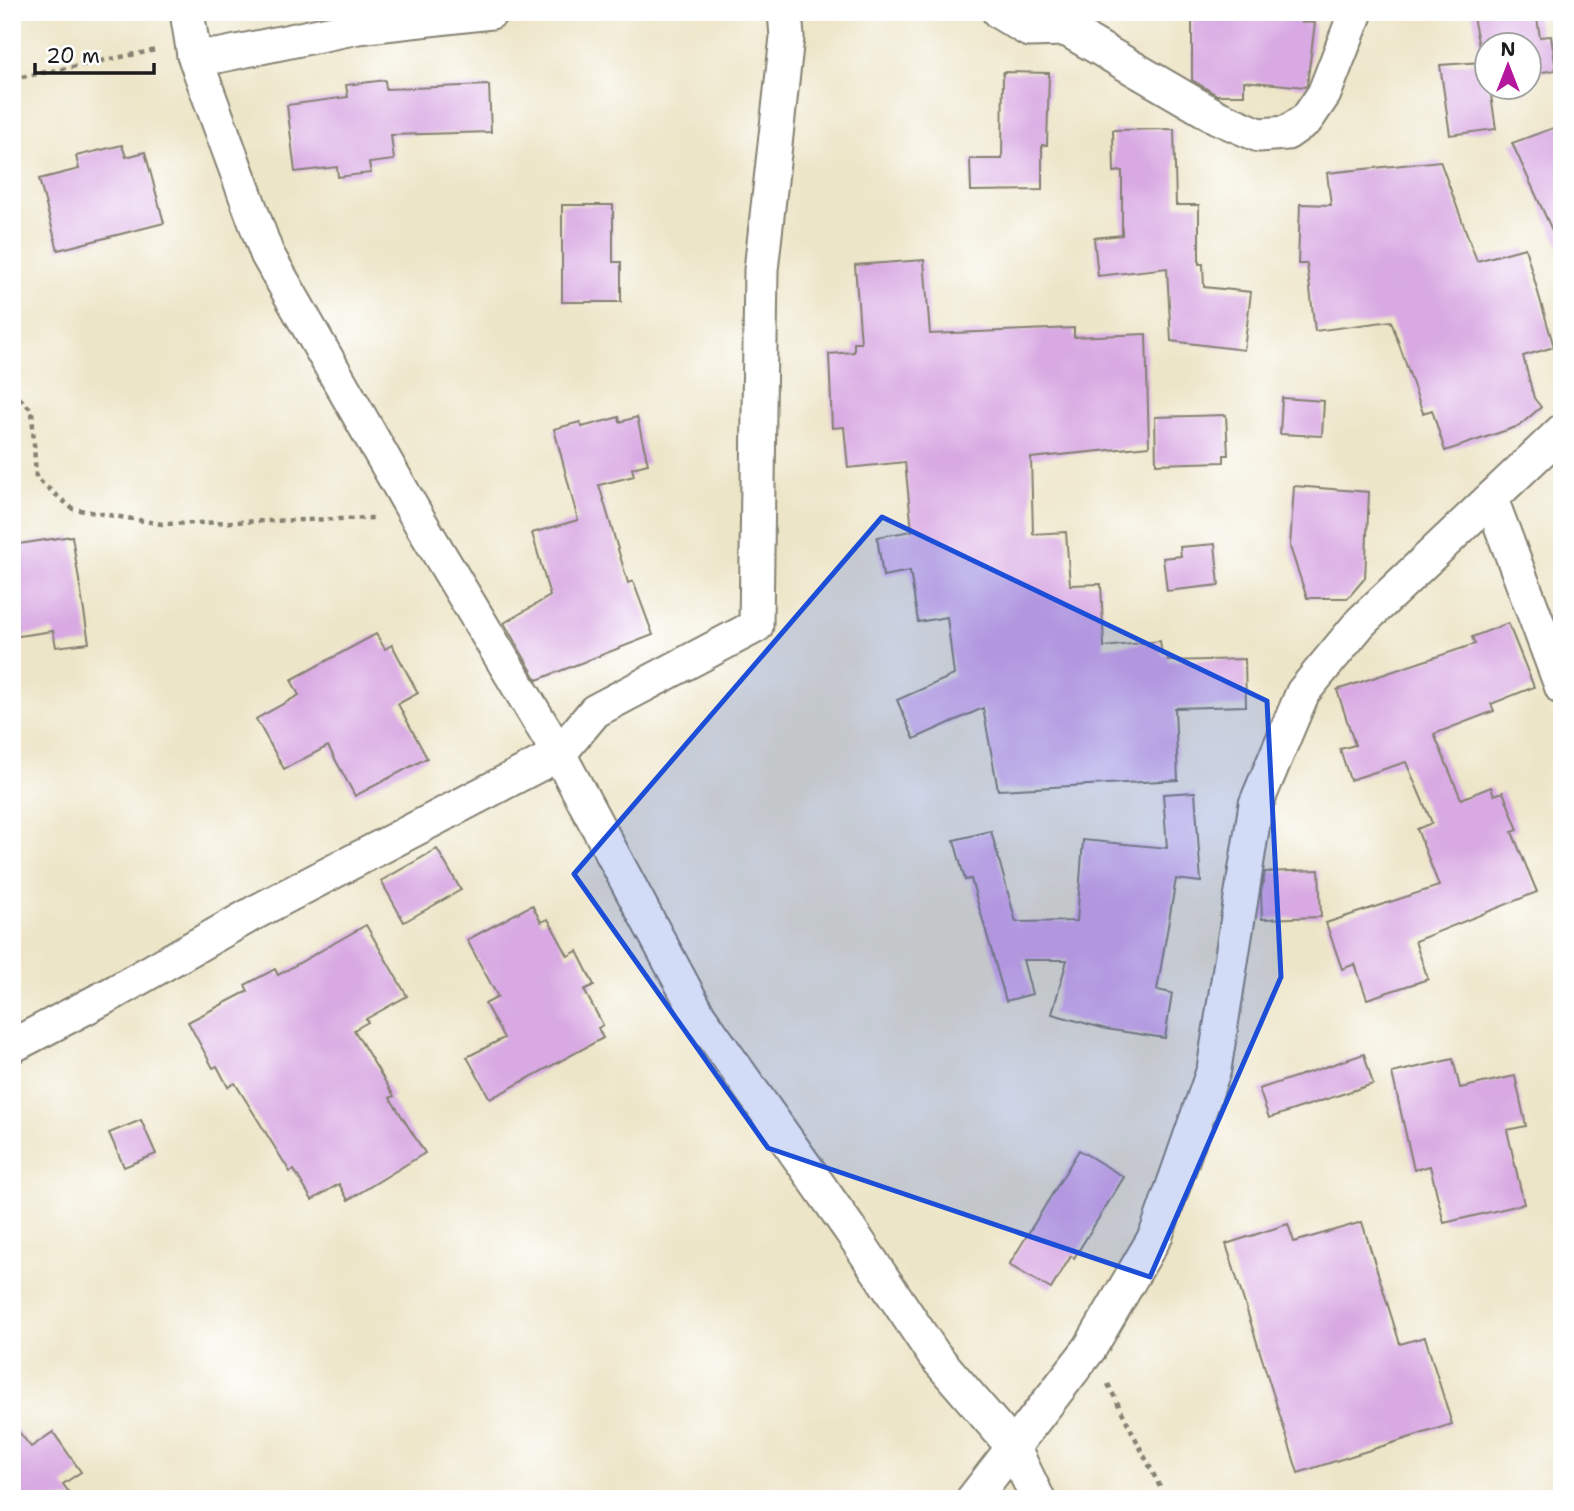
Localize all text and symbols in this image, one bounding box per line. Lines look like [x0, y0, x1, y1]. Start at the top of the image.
scale bar [35, 32, 154, 76]
north arrow [1472, 32, 1542, 102]
text: N [1500, 37, 1516, 62]
text: 20 m [46, 42, 100, 70]

